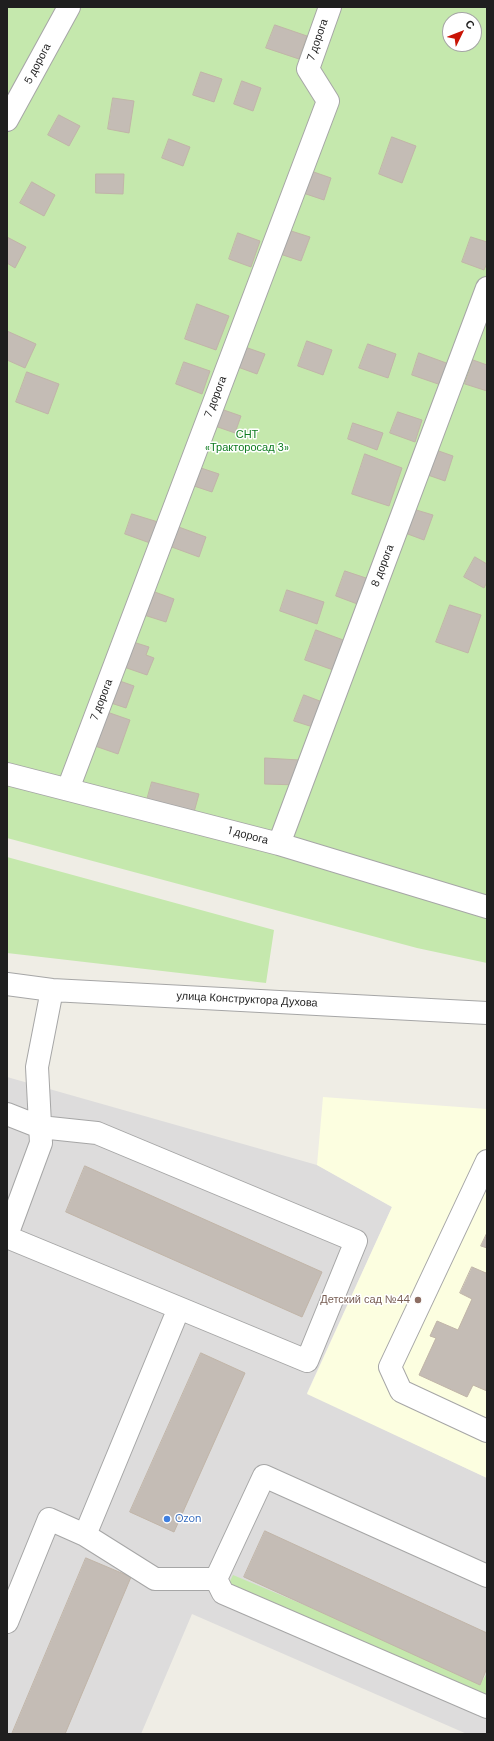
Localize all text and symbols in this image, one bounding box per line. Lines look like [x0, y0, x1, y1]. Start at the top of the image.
north arrow [442, 12, 482, 52]
street label: 7 дорога [305, 17, 331, 63]
text: С [462, 17, 478, 32]
street label: 5 дорога [22, 41, 54, 87]
street label: 7 дорога [202, 374, 230, 420]
park label: СНТ «Тракторосад 3» [205, 428, 289, 454]
street label: 8 дорога [369, 543, 397, 589]
street label: 7 дорога [88, 677, 116, 723]
street label: 1 дорога [226, 824, 270, 848]
street label: улица Конструктора Духова [176, 990, 318, 1010]
place label: Детский сад №44 [320, 1293, 410, 1307]
marker: Детский сад №44 [413, 1295, 423, 1305]
place label: Ozon [175, 1512, 201, 1526]
marker: Ozon [162, 1514, 172, 1524]

